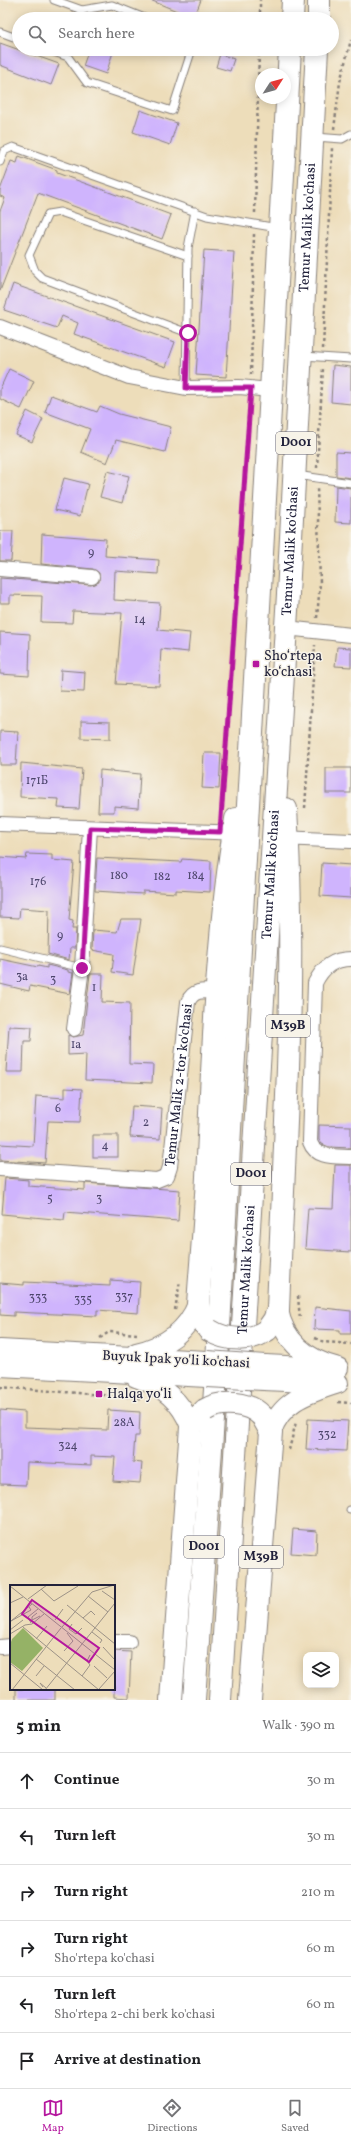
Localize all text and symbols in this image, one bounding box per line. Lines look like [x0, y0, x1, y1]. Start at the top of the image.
search box [12, 12, 339, 56]
icon: search [26, 23, 48, 45]
text: Search here [58, 24, 135, 45]
north arrow [255, 68, 291, 104]
street label: Temur Malik ko'chasi [295, 162, 320, 293]
route start [179, 324, 197, 342]
road number: D001 [276, 432, 316, 454]
street label: Temur Malik ko'chasi [277, 486, 303, 616]
house number: 9 [88, 545, 94, 561]
house number: 14 [134, 612, 146, 628]
place label: Shoʻrtepa koʻchasi [264, 647, 322, 682]
marker: Shoʻrtepa koʻchasi [251, 659, 261, 669]
house number: 171Б [26, 773, 48, 789]
street label: Temur Malik ko'chasi [257, 809, 284, 940]
house number: 180 [110, 868, 128, 884]
house number: 184 [187, 868, 205, 884]
house number: 182 [153, 869, 171, 885]
house number: 176 [30, 874, 46, 890]
house number: 9 [57, 928, 63, 944]
route end [73, 959, 91, 977]
house number: 3а [16, 969, 28, 985]
house number: 3 [50, 972, 56, 988]
house number: 1 [92, 980, 96, 996]
street label: Temur Malik 2-tor ko'chasi [161, 1003, 197, 1168]
road number: M39B [266, 1015, 310, 1037]
house number: 1а [71, 1037, 81, 1053]
house number: 6 [55, 1101, 61, 1117]
house number: 2 [143, 1115, 149, 1131]
house number: 4 [101, 1138, 109, 1154]
road number: D001 [231, 1163, 271, 1185]
house number: 5 [47, 1191, 53, 1207]
house number: 3 [96, 1191, 102, 1207]
street label: Temur Malik ko'chasi [233, 1205, 260, 1335]
house number: 337 [115, 1289, 133, 1305]
house number: 333 [29, 1290, 47, 1306]
house number: 335 [74, 1292, 92, 1308]
street label: Buyuk Ipak yo'li ko'chasi [102, 1347, 250, 1373]
place label: Halqa yoʻli [107, 1385, 172, 1404]
marker: Halqa yoʻli [94, 1389, 104, 1399]
house number: 28A [114, 1415, 135, 1431]
house number: 332 [318, 1427, 336, 1443]
house number: 324 [58, 1438, 78, 1454]
road number: D001 [184, 1536, 224, 1558]
road number: M39B [239, 1546, 283, 1568]
inset map [10, 1585, 115, 1690]
map controls [303, 1652, 339, 1688]
button: layers [303, 1652, 339, 1688]
text: 5 min [16, 1715, 61, 1738]
text: Walk · 390 m [262, 1717, 335, 1735]
icon: ahead [16, 1770, 38, 1792]
text: Continue [54, 1770, 119, 1791]
text: 30 m [307, 1772, 335, 1790]
icon: left [16, 1826, 38, 1848]
text: Turn left [54, 1826, 116, 1847]
text: 30 m [307, 1828, 335, 1846]
icon: right [16, 1882, 38, 1904]
text: Turn right [54, 1882, 128, 1903]
text: 210 m [301, 1884, 335, 1902]
text: Turn right [54, 1929, 128, 1950]
icon: right [16, 1938, 38, 1960]
text: 60 m [307, 1940, 335, 1958]
text: Sho'rtepa ko'chasi [54, 1950, 155, 1968]
text: Turn left [54, 1985, 116, 2006]
icon: left [16, 1994, 38, 2016]
text: 60 m [307, 1996, 335, 2014]
text: Sho'rtepa 2-chi berk ko'chasi [54, 2006, 215, 2024]
icon: arrive [16, 2050, 38, 2072]
text: Arrive at destination [54, 2050, 201, 2071]
tab: Map [42, 2097, 64, 2136]
tab: Directions [147, 2097, 198, 2136]
tab: Saved [281, 2097, 309, 2136]

